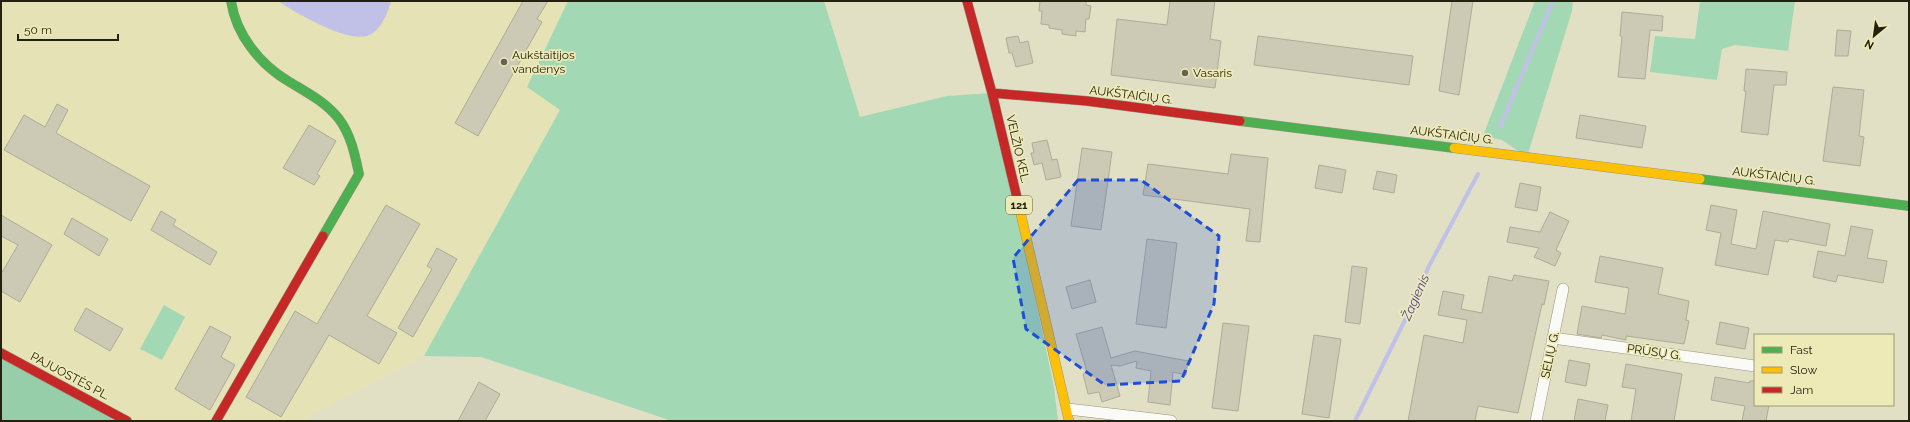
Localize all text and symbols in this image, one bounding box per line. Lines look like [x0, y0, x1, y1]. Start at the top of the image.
scale bar [18, 16, 118, 42]
north arrow [1854, 16, 1894, 56]
text: 50 m [24, 23, 52, 37]
text: N [1863, 37, 1876, 52]
place label: Aukštaitijos vandenys [512, 48, 575, 76]
marker: Aukštaitijos vandenys [499, 57, 509, 67]
place label: Vasaris [1193, 66, 1232, 80]
marker: Vasaris [1180, 68, 1190, 78]
street label: AUKŠTAIČIŲ G. [1089, 83, 1173, 107]
street label: VELŽIO KEL. [1003, 114, 1033, 184]
street label: AUKŠTAIČIŲ G. [1410, 123, 1494, 147]
street label: AUKŠTAIČIŲ G. [1732, 164, 1816, 188]
road number: 121 [1006, 196, 1032, 214]
water label: Žagienis [1398, 272, 1432, 324]
street label: SĖLIŲ G. [1538, 330, 1562, 380]
legend [1754, 334, 1894, 406]
street label: PRŪSŲ G. [1626, 341, 1682, 363]
text: Fast [1790, 343, 1813, 357]
street label: PAJUOSTĖS PL. [28, 349, 112, 403]
text: Slow [1790, 363, 1817, 377]
text: Jam [1790, 383, 1813, 397]

